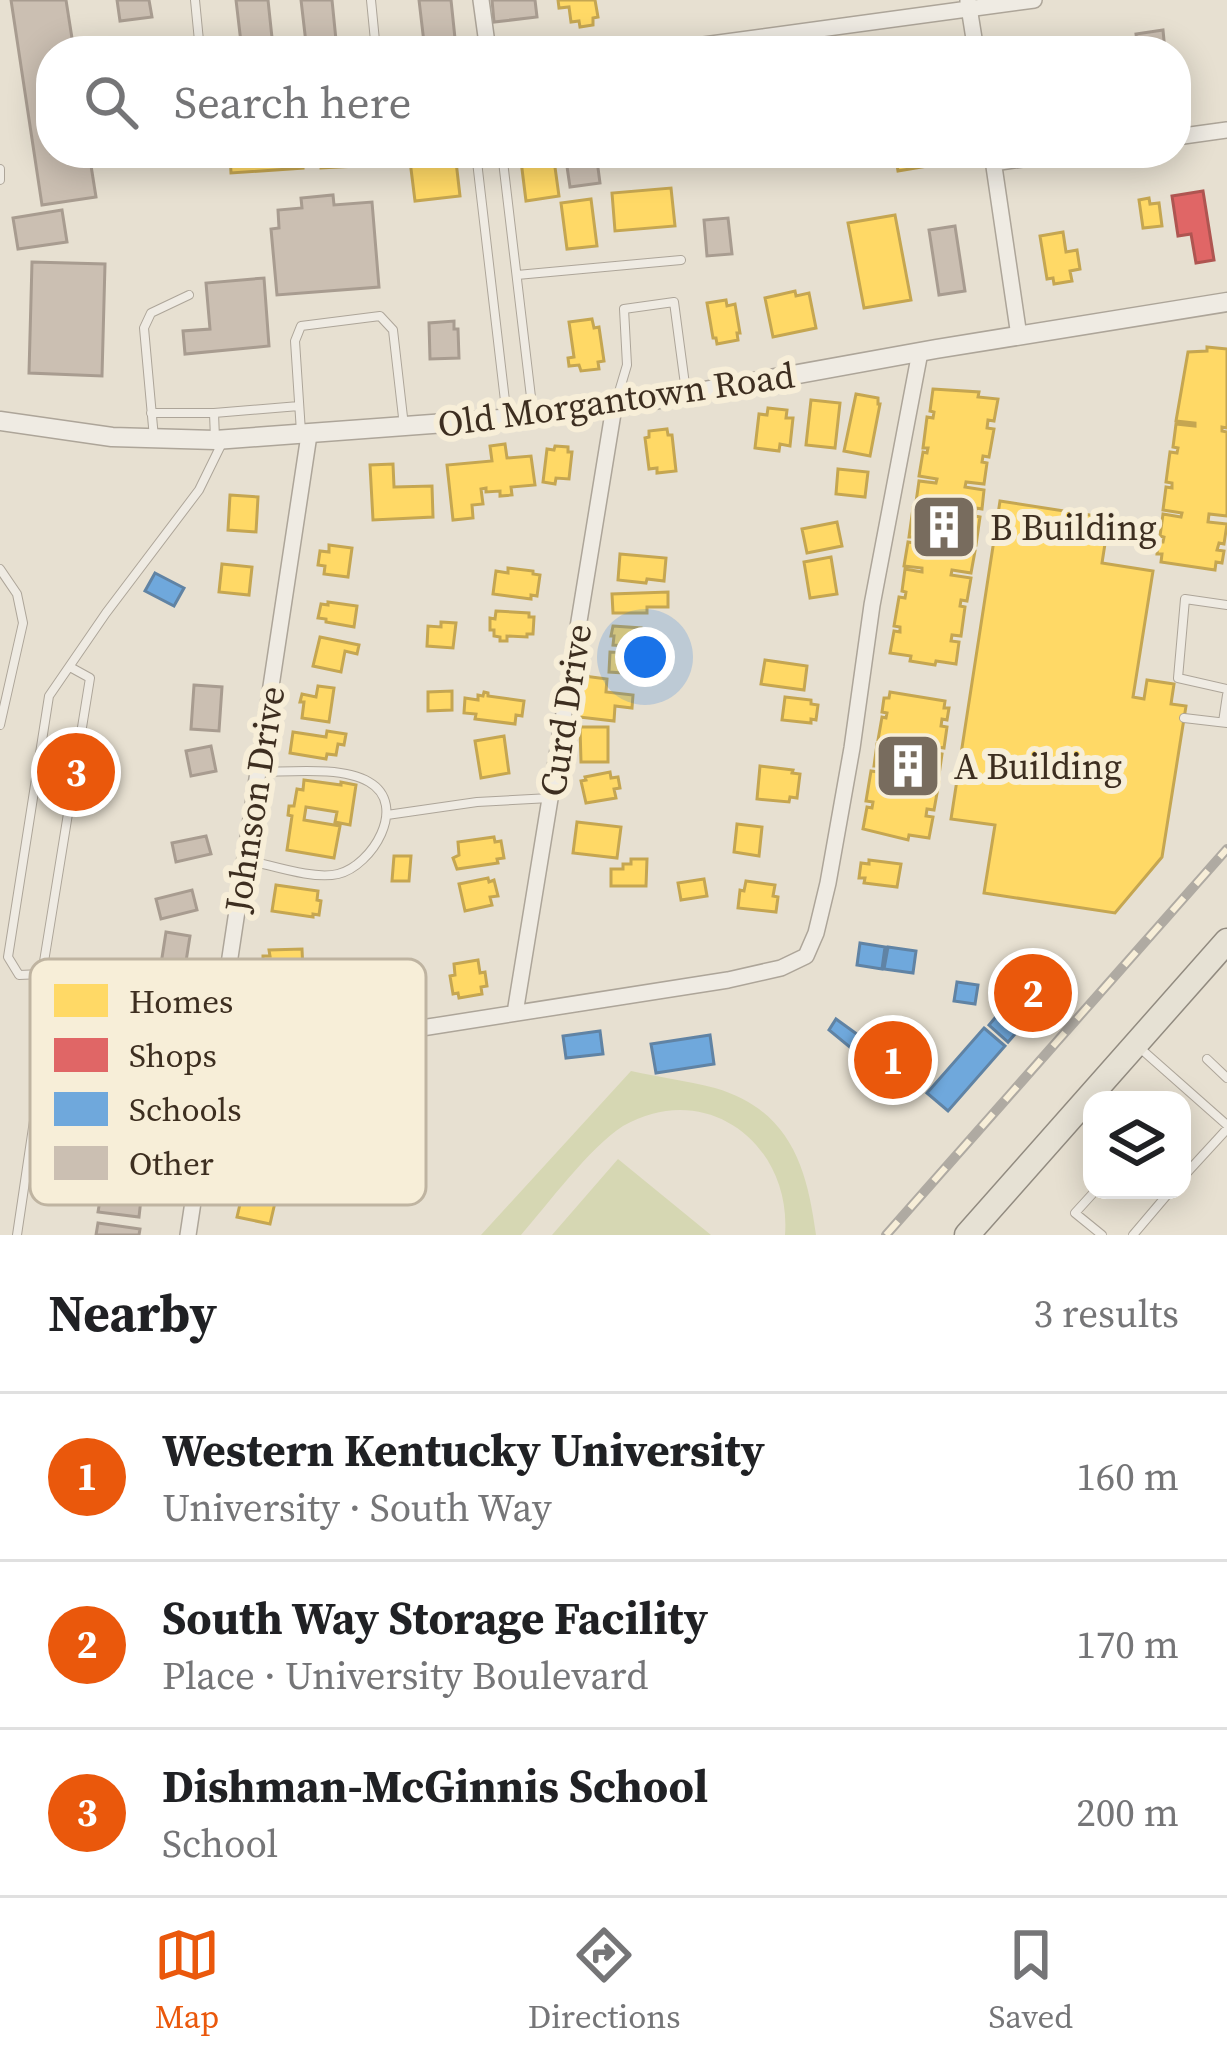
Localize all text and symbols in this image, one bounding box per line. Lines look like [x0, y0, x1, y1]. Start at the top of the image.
search box [36, 36, 1191, 168]
icon: search [78, 69, 144, 135]
text: Search here [174, 71, 411, 133]
street label: Old Morgantown Road [434, 350, 798, 449]
building icon: B Building [909, 492, 979, 562]
place label: B Building [990, 503, 1157, 552]
street label: Curd Drive [528, 620, 603, 800]
your location [615, 627, 675, 687]
street label: Johnson Drive [212, 683, 297, 916]
pin: 3 [37, 727, 115, 817]
building icon: A Building [873, 731, 943, 801]
place label: A Building [954, 742, 1122, 791]
pin: 2 [994, 948, 1072, 1038]
legend [30, 959, 426, 1205]
text: Homes [129, 979, 233, 1024]
pin: 1 [854, 1015, 932, 1105]
text: Shops [129, 1033, 217, 1078]
text: Schools [129, 1087, 242, 1132]
map controls [1083, 1091, 1191, 1199]
button: layers [1083, 1091, 1191, 1199]
text: Other [129, 1141, 214, 1186]
text: Nearby [48, 1278, 217, 1348]
text: 3 results [1034, 1287, 1179, 1340]
text: Western Kentucky University [162, 1419, 765, 1481]
text: 1 [76, 1450, 98, 1503]
text: 160 m [1076, 1450, 1179, 1503]
text: University · South Way [162, 1481, 552, 1534]
text: South Way Storage Facility [162, 1587, 708, 1649]
text: 2 [76, 1618, 98, 1671]
text: 170 m [1076, 1618, 1179, 1671]
text: Place · University Boulevard [162, 1649, 648, 1702]
text: Dishman-McGinnis School [162, 1755, 708, 1817]
text: 3 [76, 1786, 98, 1839]
text: 200 m [1076, 1786, 1179, 1839]
text: School [162, 1817, 278, 1870]
tab: Map [154, 1922, 220, 2039]
tab: Directions [528, 1922, 681, 2039]
tab: Saved [988, 1922, 1073, 2039]

